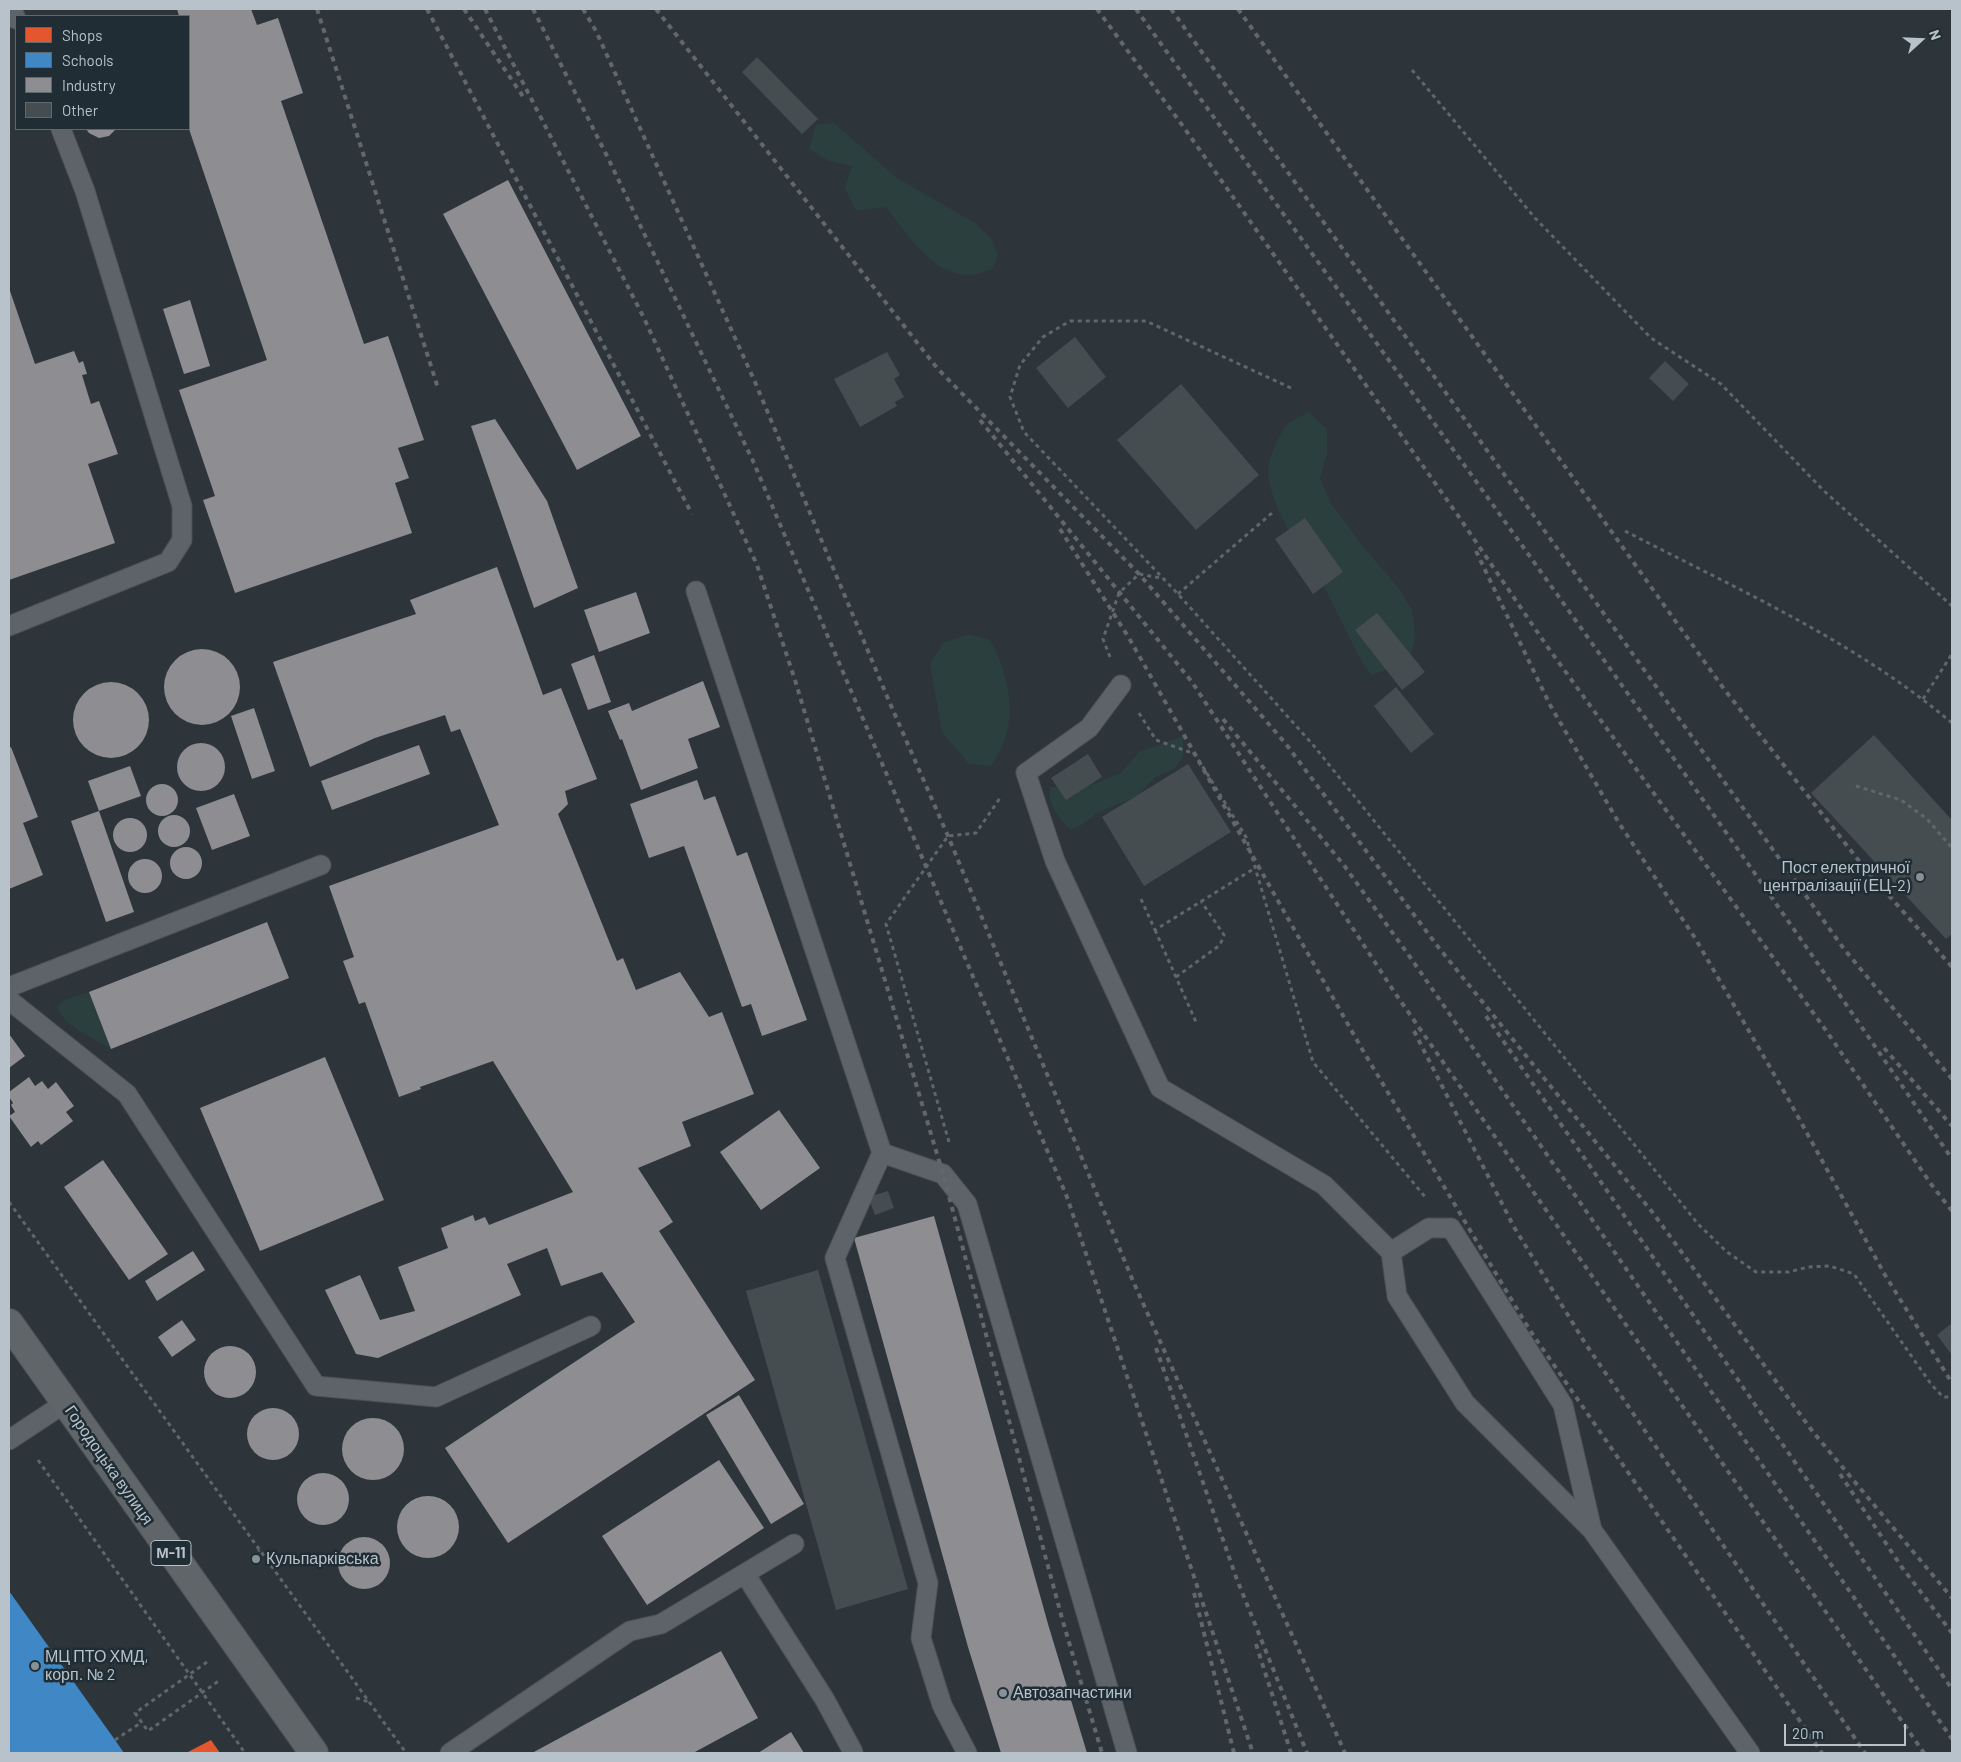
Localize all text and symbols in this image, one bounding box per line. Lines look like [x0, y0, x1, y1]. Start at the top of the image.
legend [15, 15, 190, 130]
north arrow [1896, 15, 1946, 65]
text: Shops [62, 26, 102, 44]
text: N [1926, 27, 1945, 42]
text: Schools [62, 51, 114, 69]
text: Industry [62, 76, 116, 94]
text: Other [62, 101, 98, 119]
place label: Пост електричної централізації (ЕЦ-2) [1763, 858, 1910, 896]
marker: Пост електричної централізації (ЕЦ-2) [1914, 871, 1926, 883]
street label: Городоцька вулиця [61, 1402, 157, 1528]
road number: М-11 [151, 1540, 191, 1566]
place label: Кульпарківська [266, 1549, 379, 1569]
marker: Кульпарківська [250, 1553, 262, 1565]
place label: МЦ ПТО ХМД, корп. № 2 [45, 1647, 149, 1685]
marker: МЦ ПТО ХМД, корп. № 2 [29, 1660, 41, 1672]
place label: Автозапчастини [1013, 1683, 1132, 1703]
marker: Автозапчастини [997, 1687, 1009, 1699]
scale bar [1786, 1714, 1908, 1746]
text: 20 m [1792, 1724, 1824, 1742]

